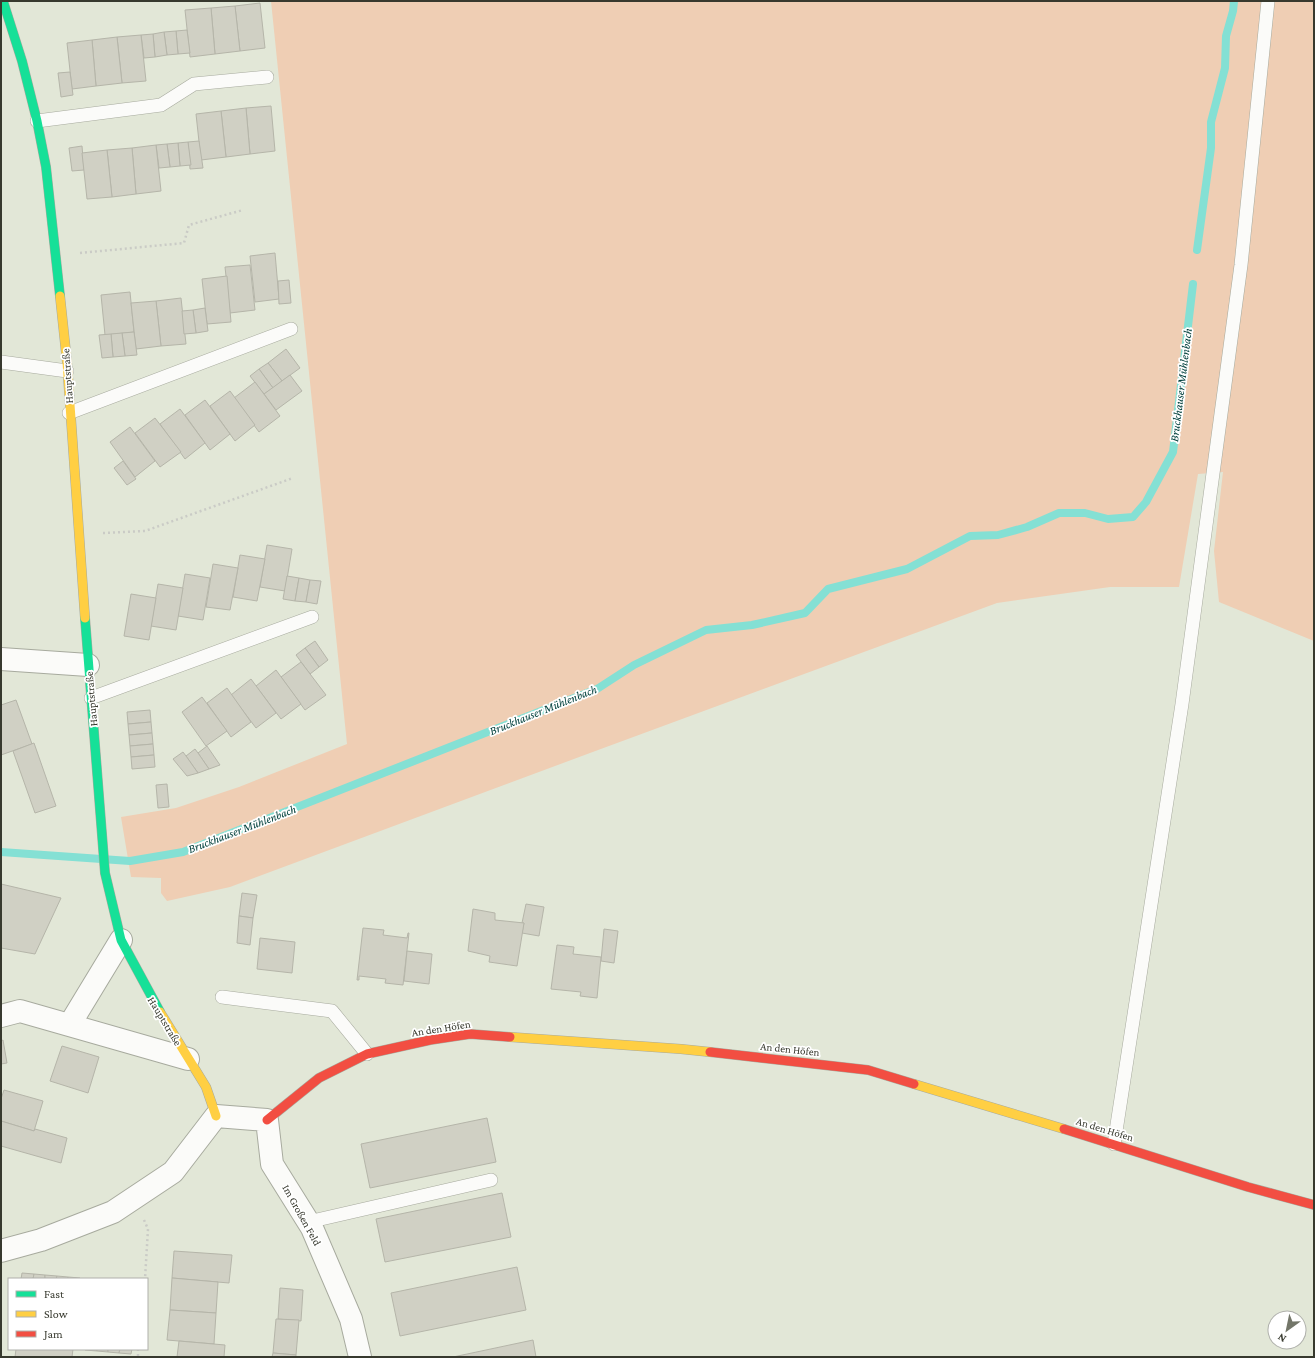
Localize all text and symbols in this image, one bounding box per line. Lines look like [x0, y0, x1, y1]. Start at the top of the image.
water label: Bruckhauser Mühlenbach [1167, 327, 1195, 443]
street label: Hauptstraße [59, 348, 76, 404]
street label: Hauptstraße [83, 671, 100, 727]
water label: Bruckhauser Mühlenbach [487, 682, 599, 738]
water label: Bruckhauser Mühlenbach [186, 802, 298, 856]
street label: Hauptstraße [145, 994, 184, 1048]
street label: An den Höfen [411, 1017, 471, 1039]
street label: An den Höfen [760, 1040, 820, 1058]
street label: An den Höfen [1075, 1115, 1135, 1143]
street label: Im Großen Feld [280, 1182, 324, 1248]
legend [8, 1278, 148, 1350]
text: Fast [44, 1287, 65, 1301]
text: Slow [44, 1307, 68, 1321]
north arrow [1267, 1310, 1307, 1350]
text: Jam [43, 1327, 63, 1341]
text: N [1275, 1331, 1288, 1345]

